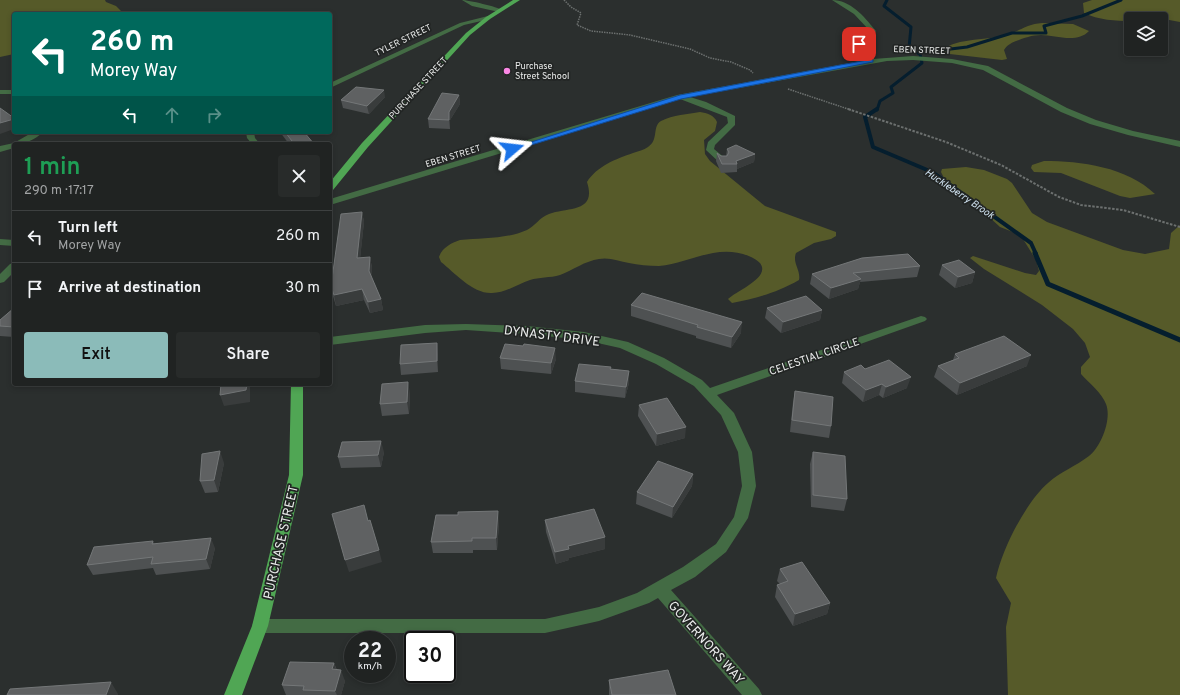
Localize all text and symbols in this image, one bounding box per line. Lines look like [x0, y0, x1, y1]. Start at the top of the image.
map controls [1124, 12, 1168, 56]
button: layers [1124, 12, 1168, 56]
street label: TYLER STREET [373, 22, 433, 59]
text: 260 m [90, 25, 174, 61]
pin [842, 27, 876, 61]
icon: left [24, 28, 76, 80]
icon: arrive [848, 33, 870, 55]
street label: EBEN STREET [893, 44, 951, 57]
street label: PURCHASE STREET [387, 55, 450, 122]
text: Morey Way [90, 60, 177, 83]
place label: Purchase Street School [515, 61, 569, 82]
marker: Purchase Street School [502, 66, 512, 76]
icon: left [119, 104, 141, 126]
icon: ahead [161, 104, 183, 126]
icon: right [203, 104, 225, 126]
position arrow [491, 128, 533, 170]
street label: EBEN STREET [424, 143, 482, 170]
text: 1 min [24, 153, 81, 183]
button: close [278, 155, 320, 197]
water label: Huckleberry Brook [922, 166, 997, 223]
text: 290 m · 17:17 [24, 183, 94, 199]
text: Turn left [58, 219, 118, 238]
icon: left [24, 226, 46, 248]
text: 260 m [276, 227, 320, 246]
text: Morey Way [58, 238, 121, 254]
icon: arrive [24, 278, 46, 300]
text: Arrive at destination [58, 279, 201, 298]
text: 30 m [285, 279, 320, 298]
street label: DYNASTY DRIVE [503, 323, 601, 351]
button: Exit [24, 332, 168, 378]
button: Share [176, 332, 320, 378]
street label: CELESTIAL CIRCLE [767, 335, 861, 379]
street label: PURCHASE STREET [261, 484, 303, 601]
street label: GOVERNORS WAY [664, 599, 747, 688]
speed limit sign: 30 [404, 631, 456, 683]
text: 22 [358, 639, 382, 665]
text: km/h [358, 660, 382, 673]

